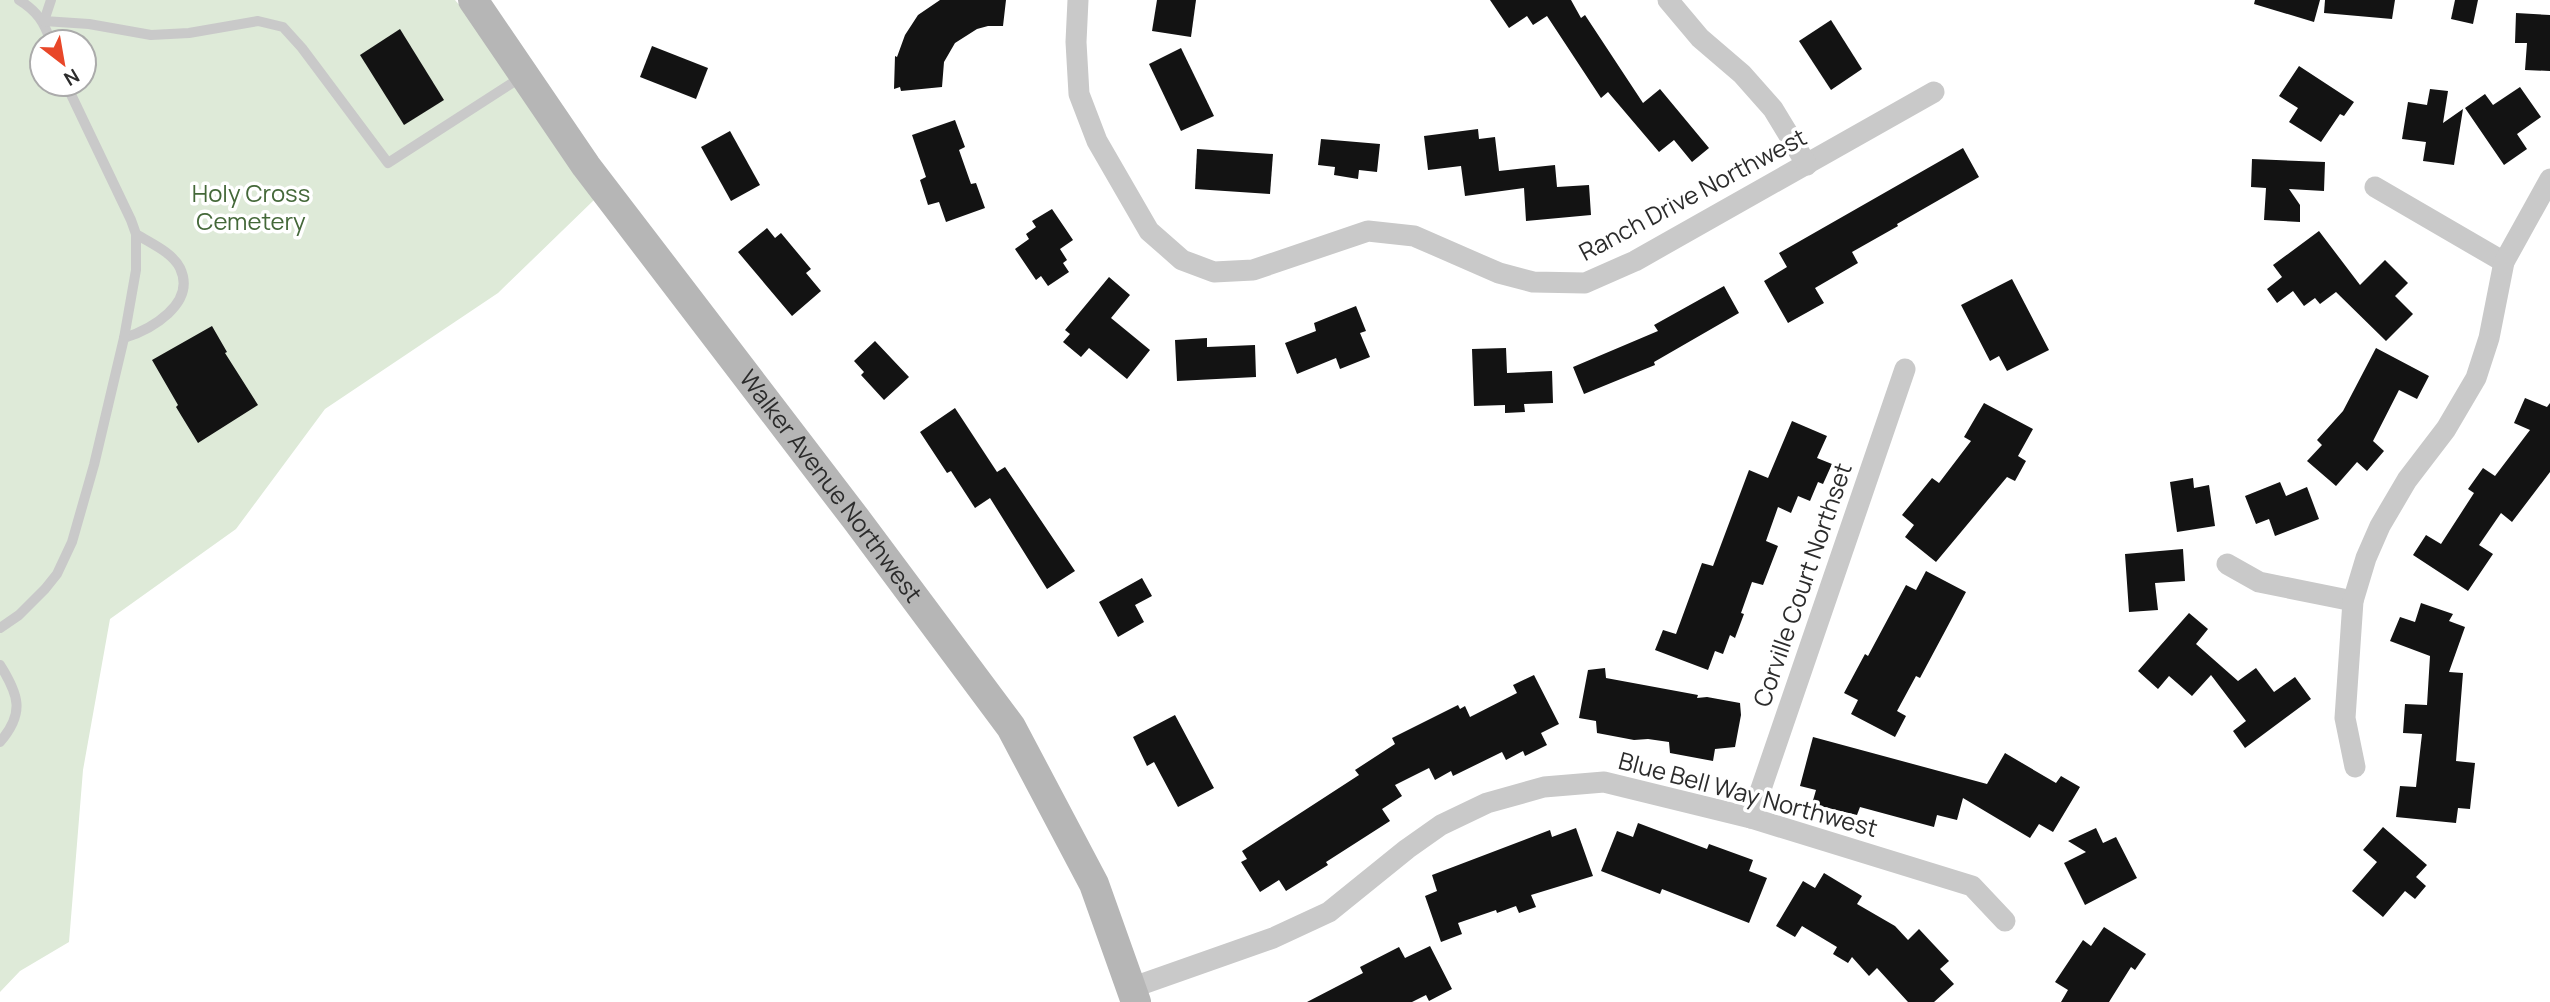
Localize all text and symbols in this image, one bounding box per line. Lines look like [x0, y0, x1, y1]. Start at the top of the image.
north arrow [28, 28, 98, 98]
text: N [59, 63, 84, 92]
street label: Ranch Drive Northwest [1573, 120, 1812, 268]
park label: Holy Cross Cemetery [192, 176, 310, 237]
street label: Walker Avenue Northwest [733, 363, 931, 609]
street label: Corville Court Northset [1744, 458, 1859, 711]
street label: Blue Bell Way Northwest [1615, 743, 1882, 844]

